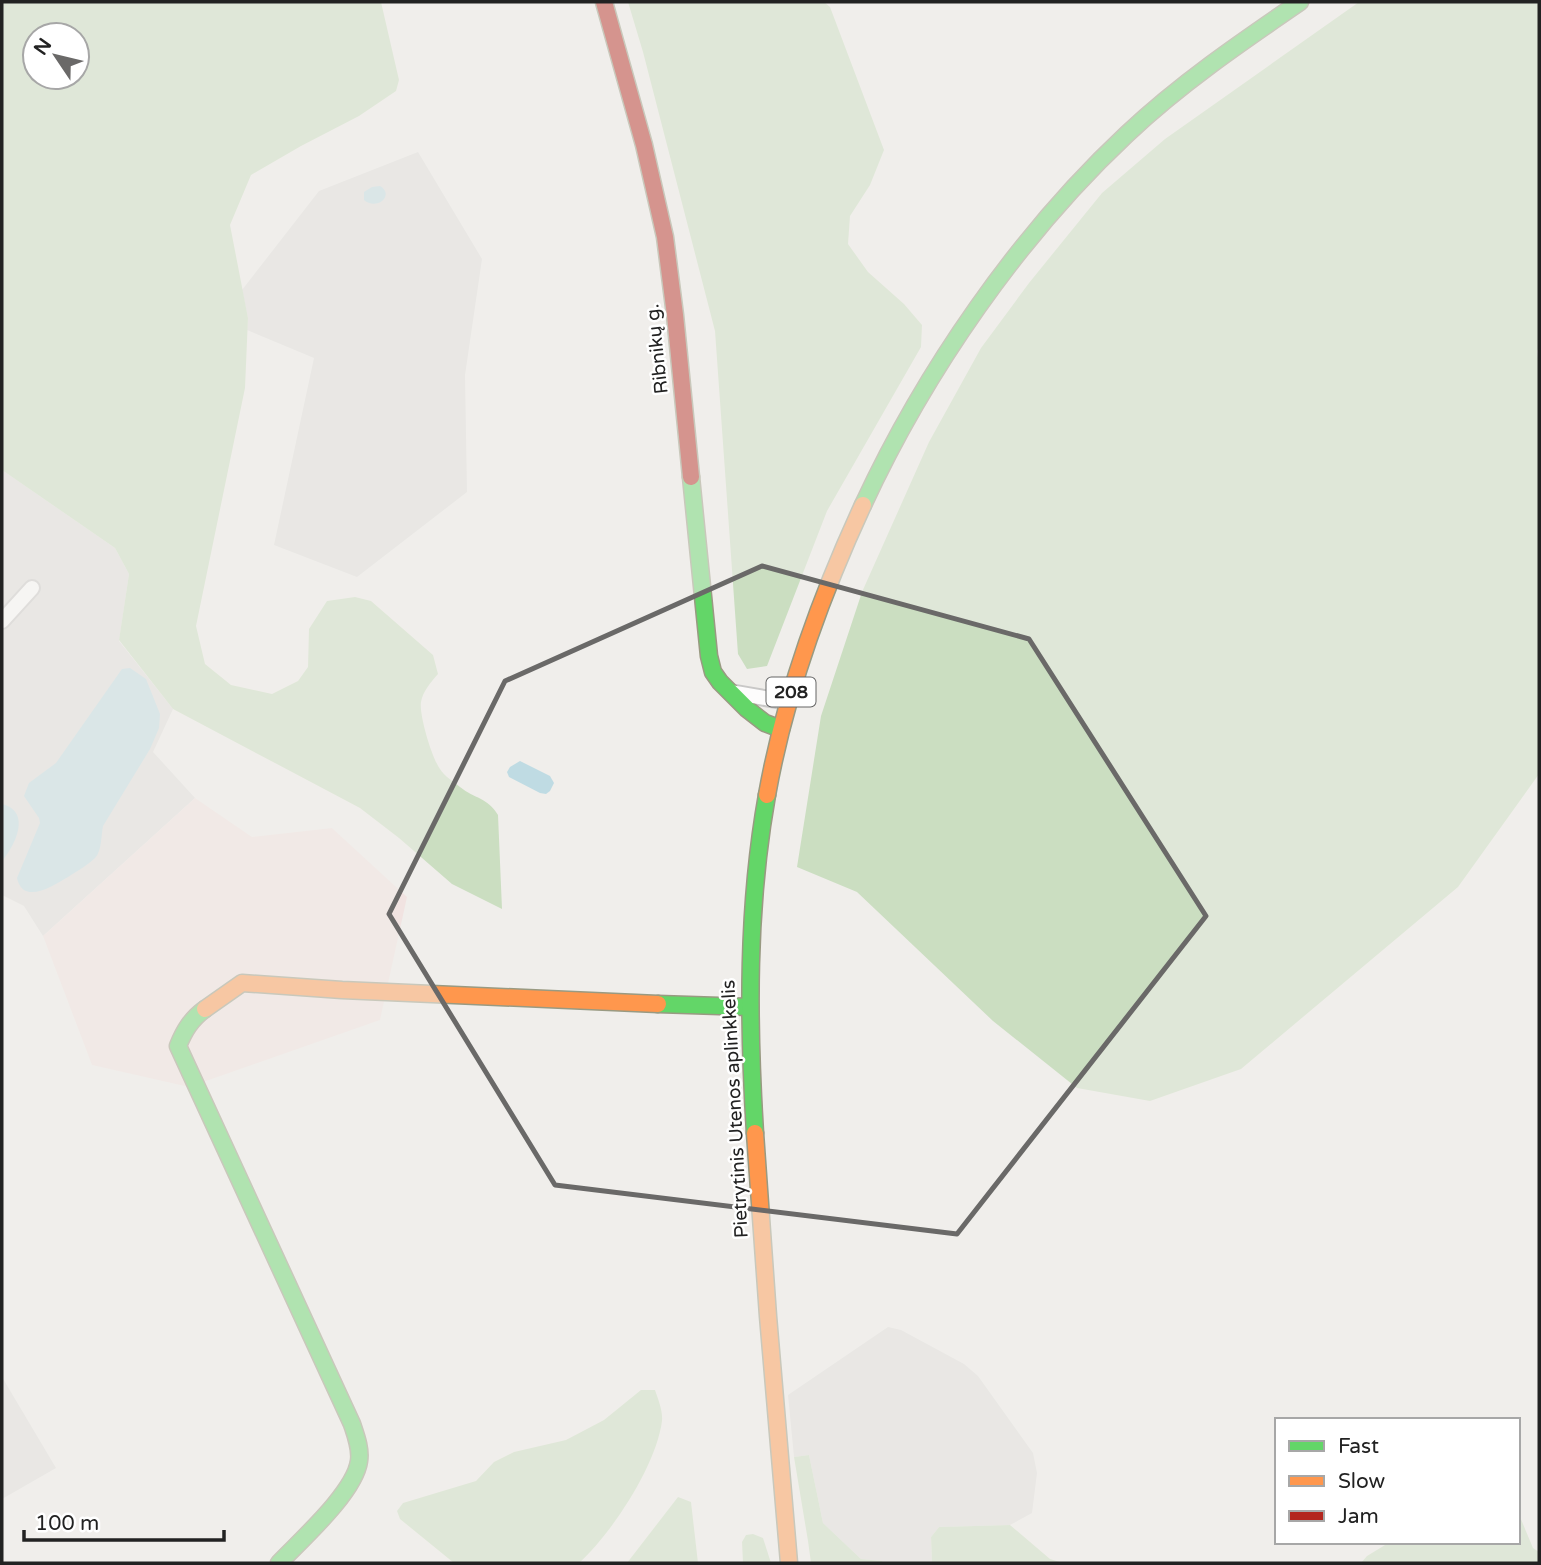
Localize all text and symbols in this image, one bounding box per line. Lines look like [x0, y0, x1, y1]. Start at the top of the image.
north arrow [21, 21, 91, 91]
text: N [30, 34, 56, 59]
street label: Ribnikų g. [641, 303, 673, 395]
road number: 208 [766, 678, 816, 706]
street label: Pietrytinis Utenos aplinkkelis [717, 979, 753, 1239]
legend [1275, 1418, 1520, 1544]
text: Fast [1338, 1434, 1379, 1459]
text: Slow [1338, 1469, 1386, 1494]
scale bar [24, 1498, 224, 1542]
text: Jam [1338, 1504, 1379, 1529]
text: 100 m [35, 1511, 99, 1536]

